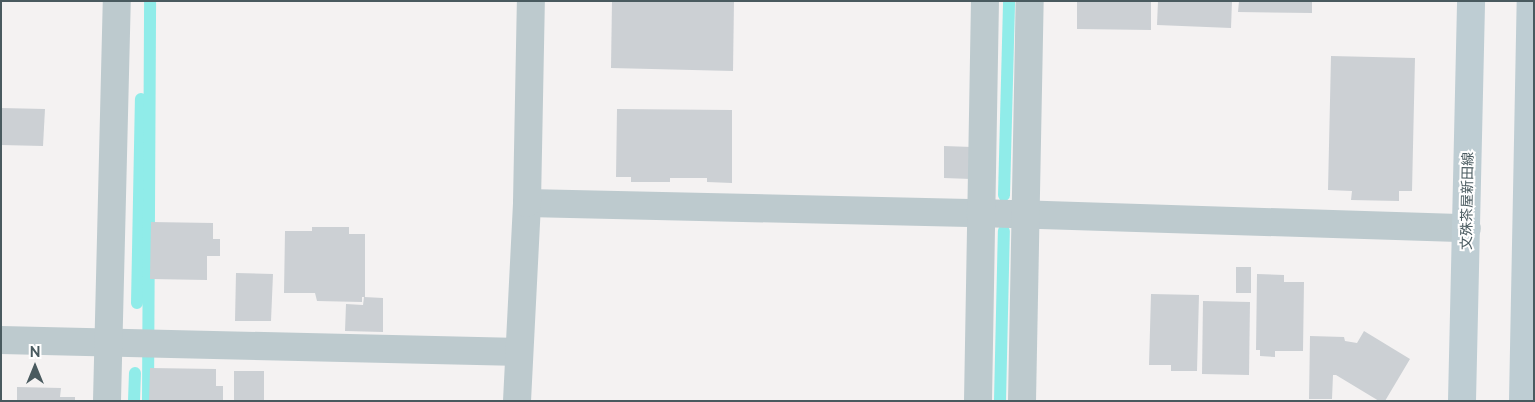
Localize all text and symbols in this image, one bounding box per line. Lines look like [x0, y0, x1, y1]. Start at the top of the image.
street label: 文殊茶屋新田線 [1458, 152, 1476, 250]
north arrow [10, 342, 60, 392]
text: N [30, 344, 40, 360]

